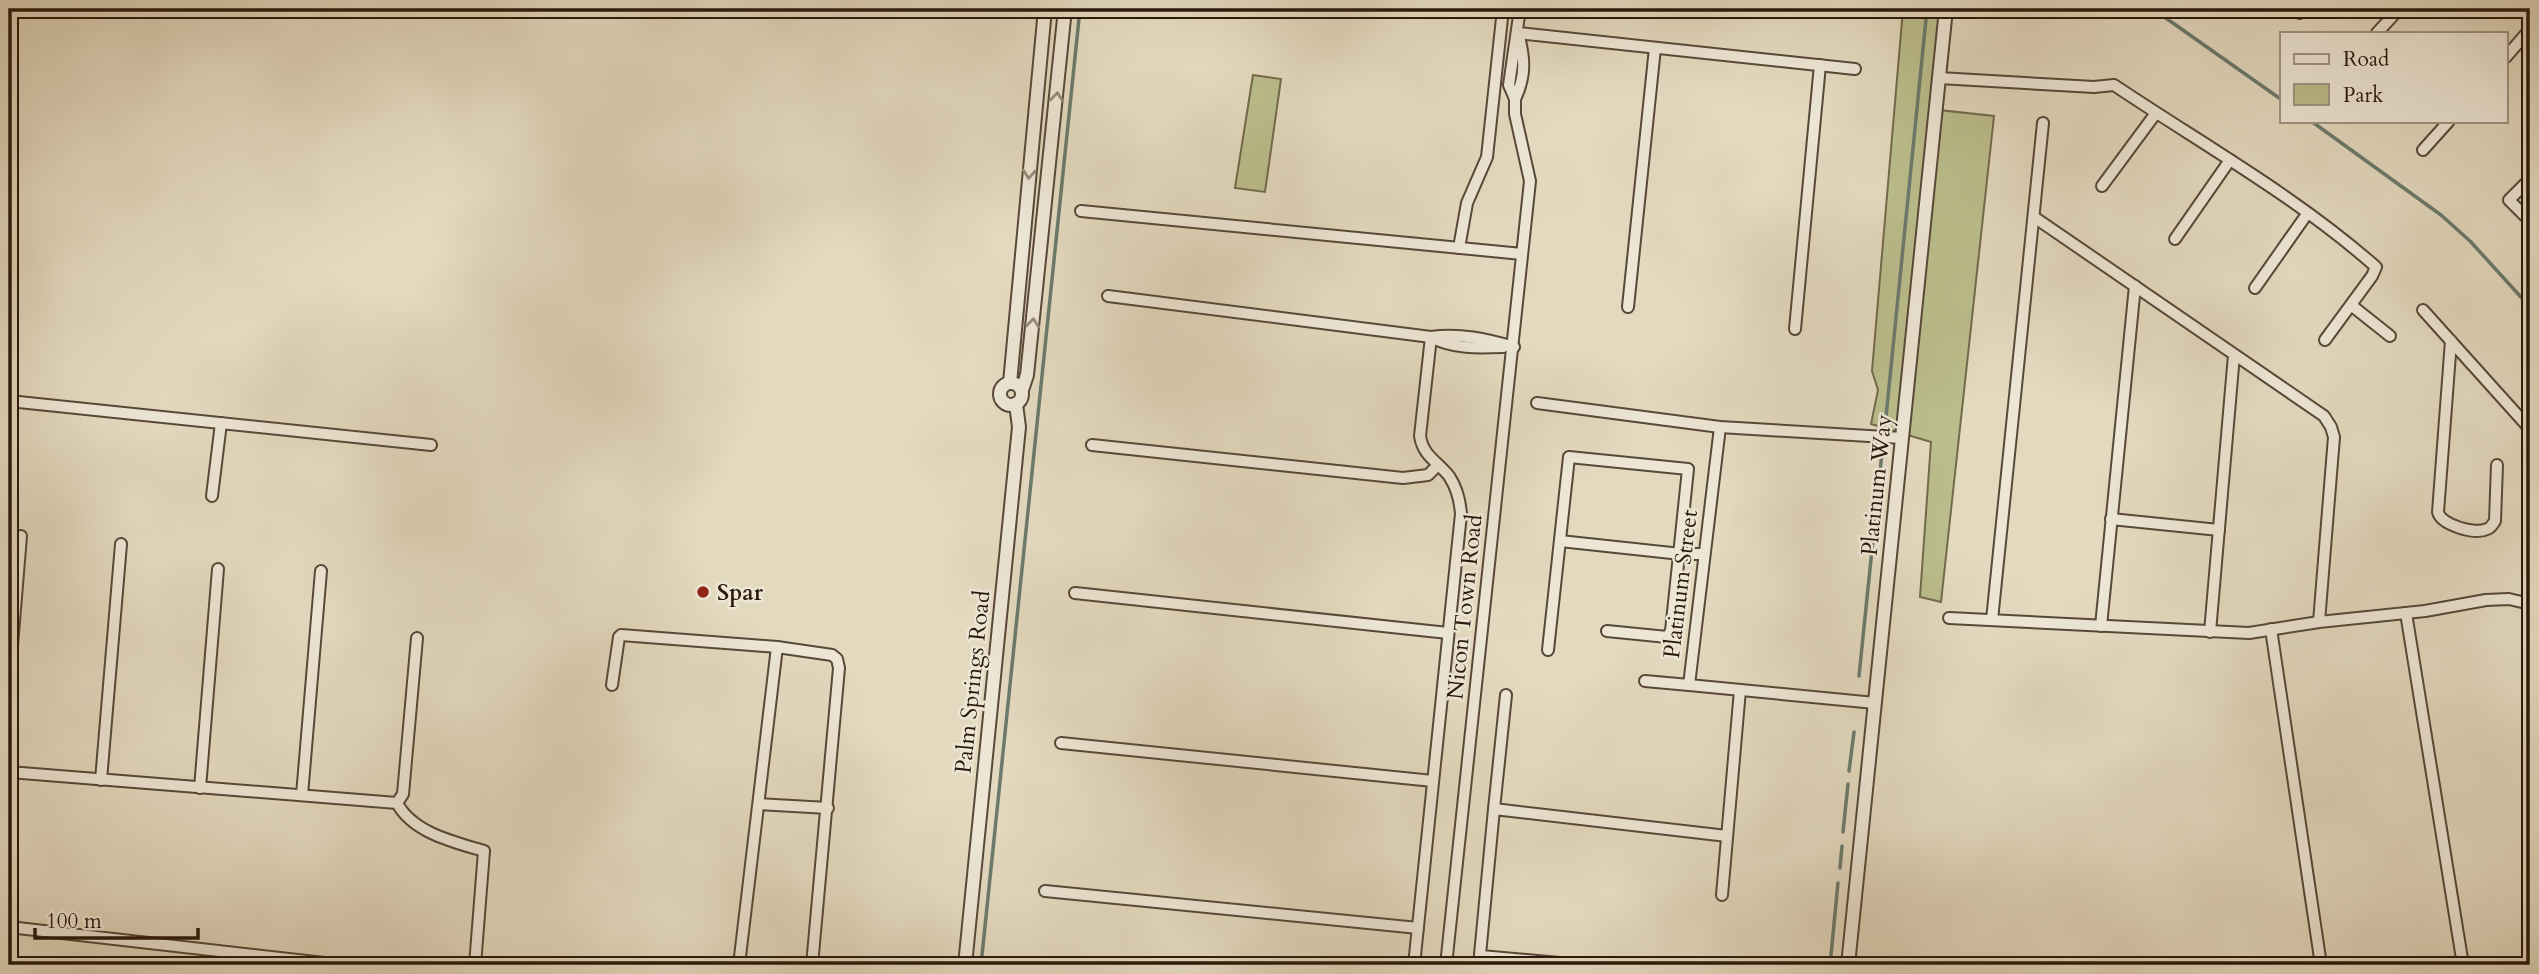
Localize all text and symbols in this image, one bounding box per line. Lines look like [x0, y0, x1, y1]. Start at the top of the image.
legend [2280, 32, 2508, 122]
text: Road [2343, 45, 2389, 74]
text: Park [2343, 81, 2384, 110]
one-way arrow [1049, 91, 1064, 102]
one-way arrow [1022, 169, 1037, 180]
one-way arrow [1025, 317, 1040, 328]
street label: Platinum Way [1854, 413, 1899, 557]
street label: Platinum Street [1656, 508, 1705, 660]
street label: Nicon Town Road [1439, 512, 1490, 701]
place label: Spar [717, 577, 764, 608]
marker: Spar [695, 584, 711, 600]
street label: Palm Springs Road [947, 588, 998, 775]
scale bar [35, 897, 198, 941]
text: 100 m [46, 907, 102, 936]

